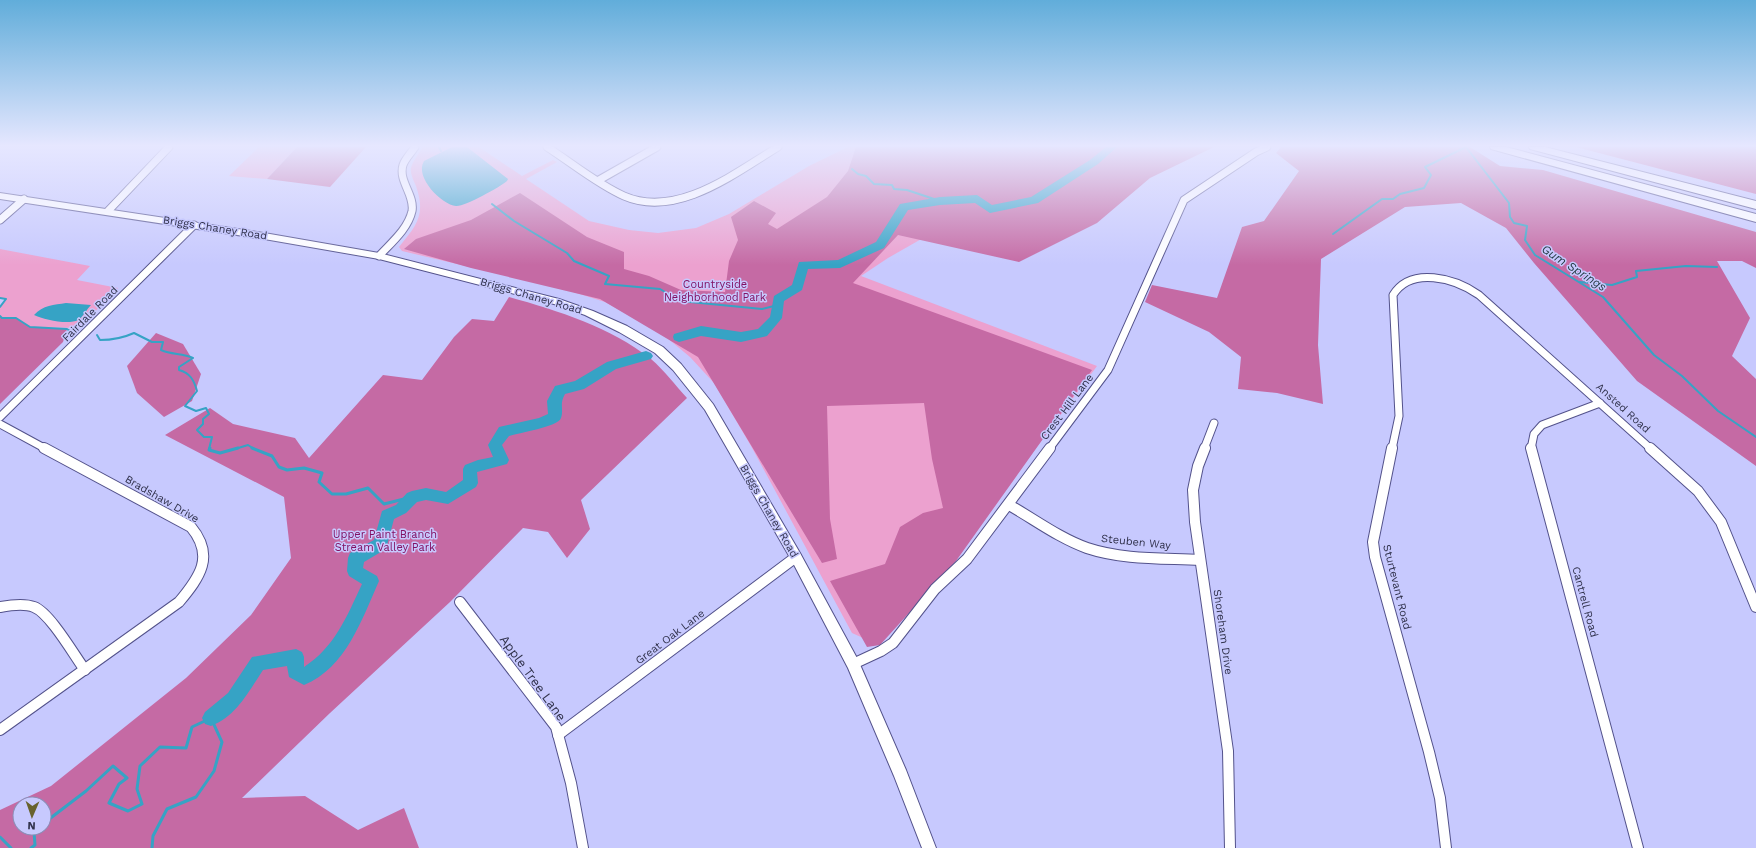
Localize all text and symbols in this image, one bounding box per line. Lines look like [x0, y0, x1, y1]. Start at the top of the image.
street label: Briggs Chaney Road [162, 213, 268, 243]
water label: Gum Springs [1539, 242, 1609, 294]
street label: Briggs Chaney Road [479, 275, 583, 317]
park label: Countryside Neighborhood Park [664, 278, 766, 304]
street label: Fairdale Road [60, 284, 120, 344]
street label: Crest Hill Lane [1038, 371, 1096, 443]
street label: Ansted Road [1593, 380, 1653, 436]
street label: Briggs Chaney Road [737, 462, 801, 560]
street label: Bradshaw Drive [123, 473, 201, 525]
park label: Upper Paint Branch Stream Valley Park [333, 528, 437, 554]
street label: Steuben Way [1100, 532, 1172, 552]
street label: Sturtevant Road [1380, 543, 1414, 631]
street label: Cantrell Road [1569, 565, 1601, 639]
street label: Shoreham Drive [1211, 589, 1235, 675]
street label: Great Oak Lane [633, 607, 707, 667]
street label: Apple Tree Lane [497, 632, 569, 724]
north arrow [12, 796, 52, 836]
text: N [27, 819, 36, 832]

